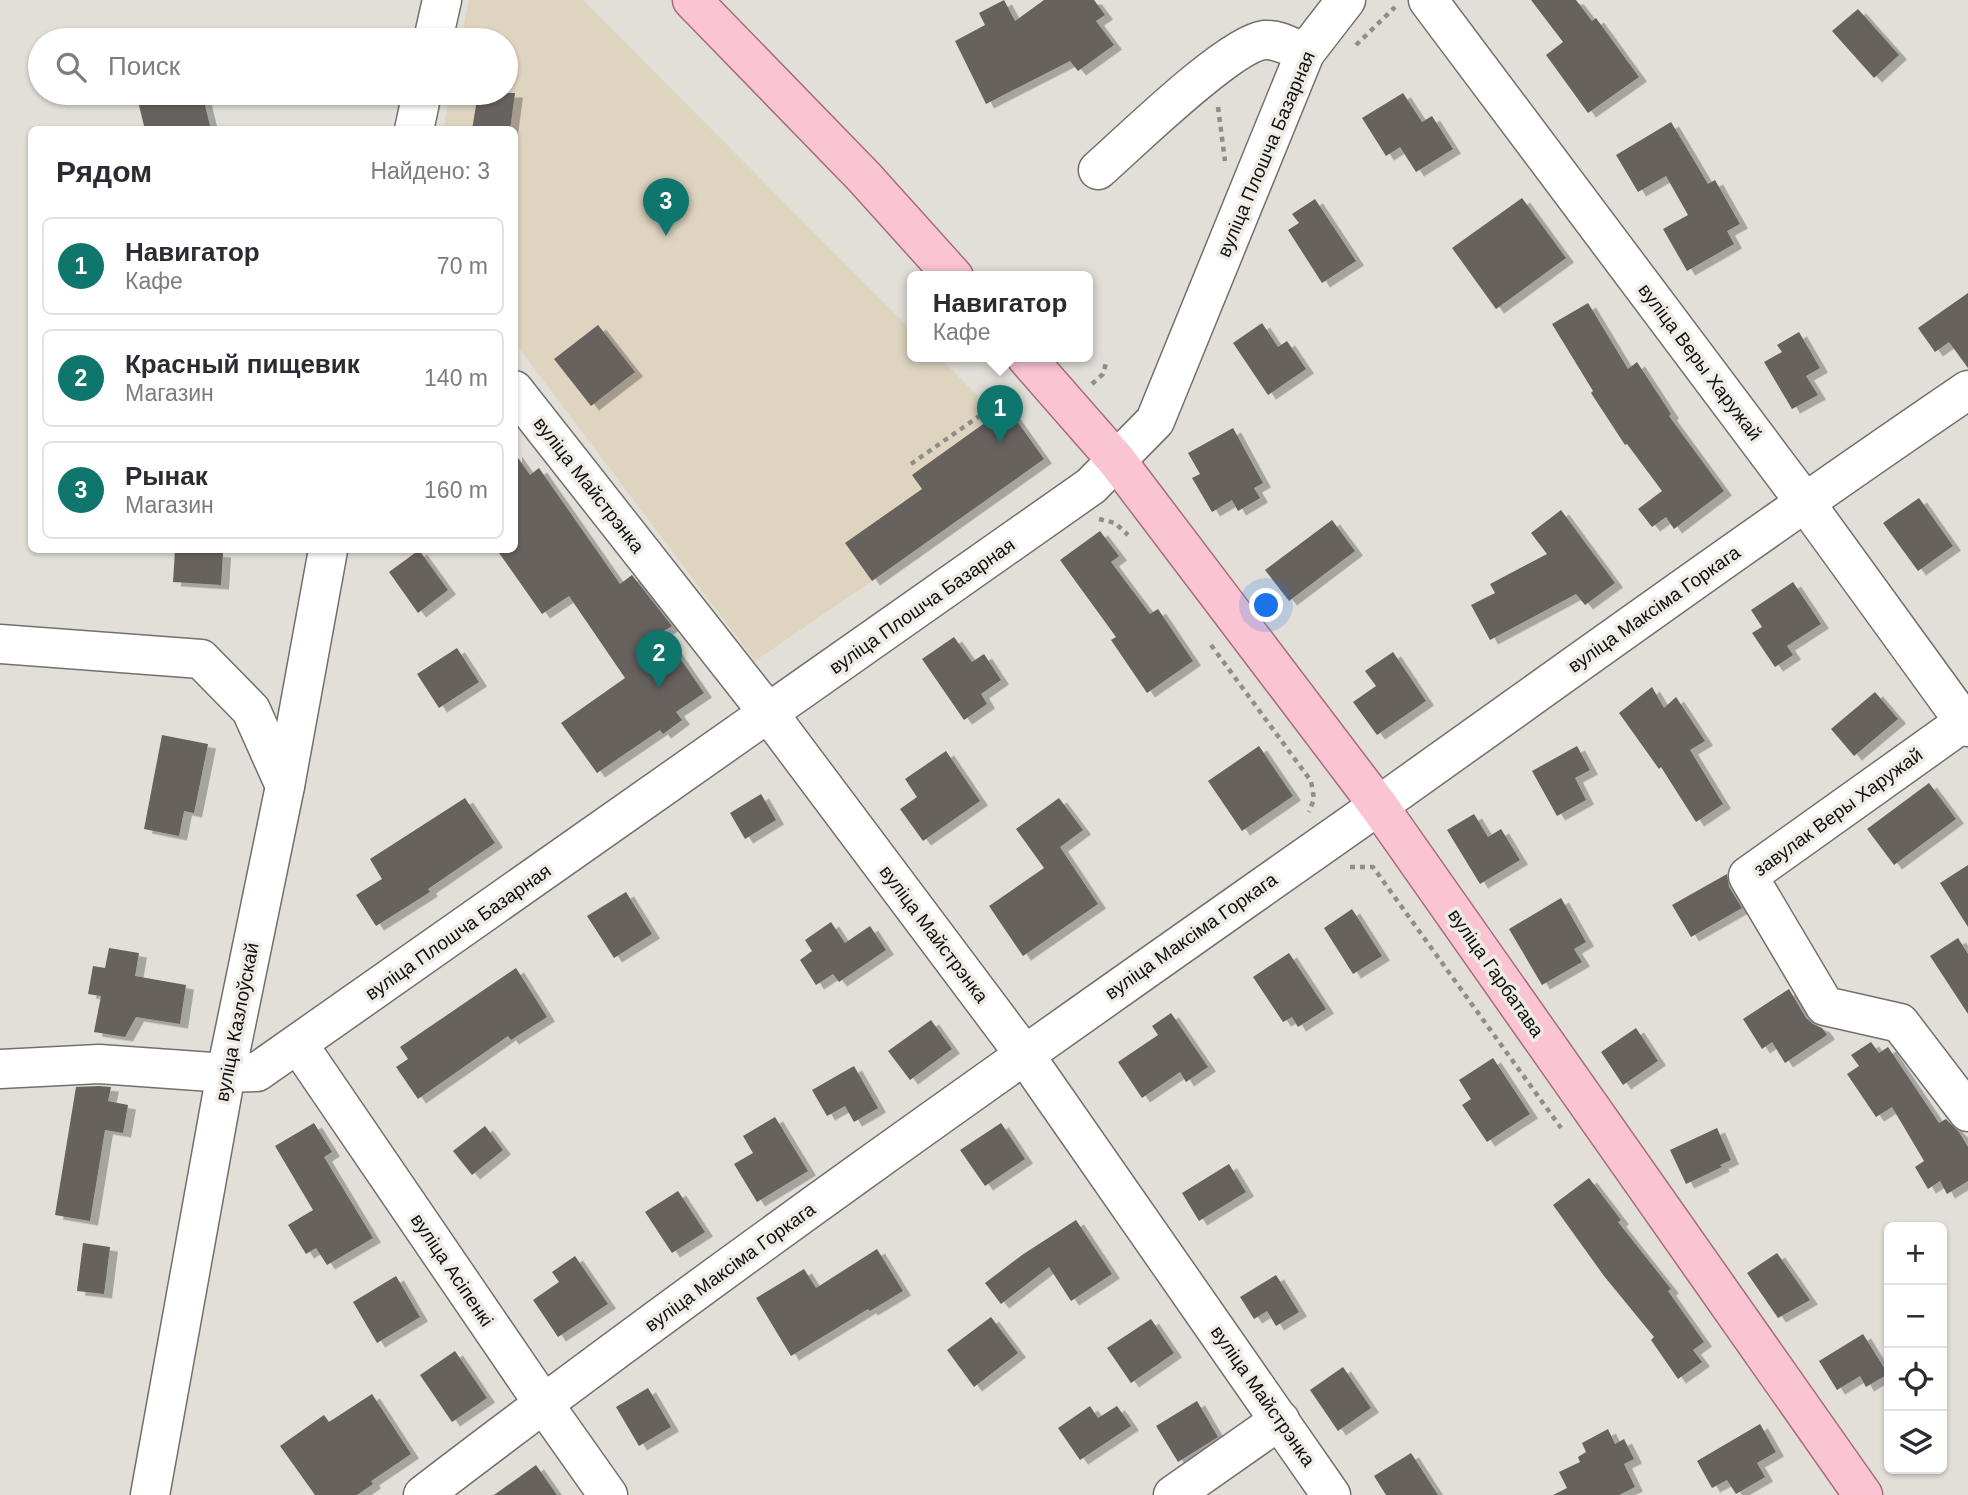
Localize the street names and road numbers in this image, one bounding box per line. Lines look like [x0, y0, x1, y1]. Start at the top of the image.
street label: вуліца Плошча Базарная [1213, 48, 1319, 260]
street label: вуліца Веры Харужай [1634, 280, 1766, 444]
street label: вуліца Майстрэнка [530, 413, 649, 557]
street label: вуліца Плошча Базарная [825, 534, 1019, 678]
street label: вуліца Максіма Горкага [1564, 541, 1744, 676]
street label: завулак Веры Харужай [1750, 744, 1926, 880]
street label: вуліца Плошча Базарная [361, 860, 555, 1004]
street label: вуліца Майстрэнка [876, 861, 993, 1007]
street label: вуліца Максіма Горкага [1101, 868, 1281, 1003]
street label: вуліца Гарбатава [1444, 905, 1548, 1041]
street label: вуліца Казлоўскай [211, 941, 263, 1103]
street label: вуліца Максіма Горкага [641, 1198, 819, 1336]
street label: вуліца Асіпенкі [407, 1210, 497, 1330]
street label: вуліца Майстрэнка [1207, 1322, 1320, 1470]

